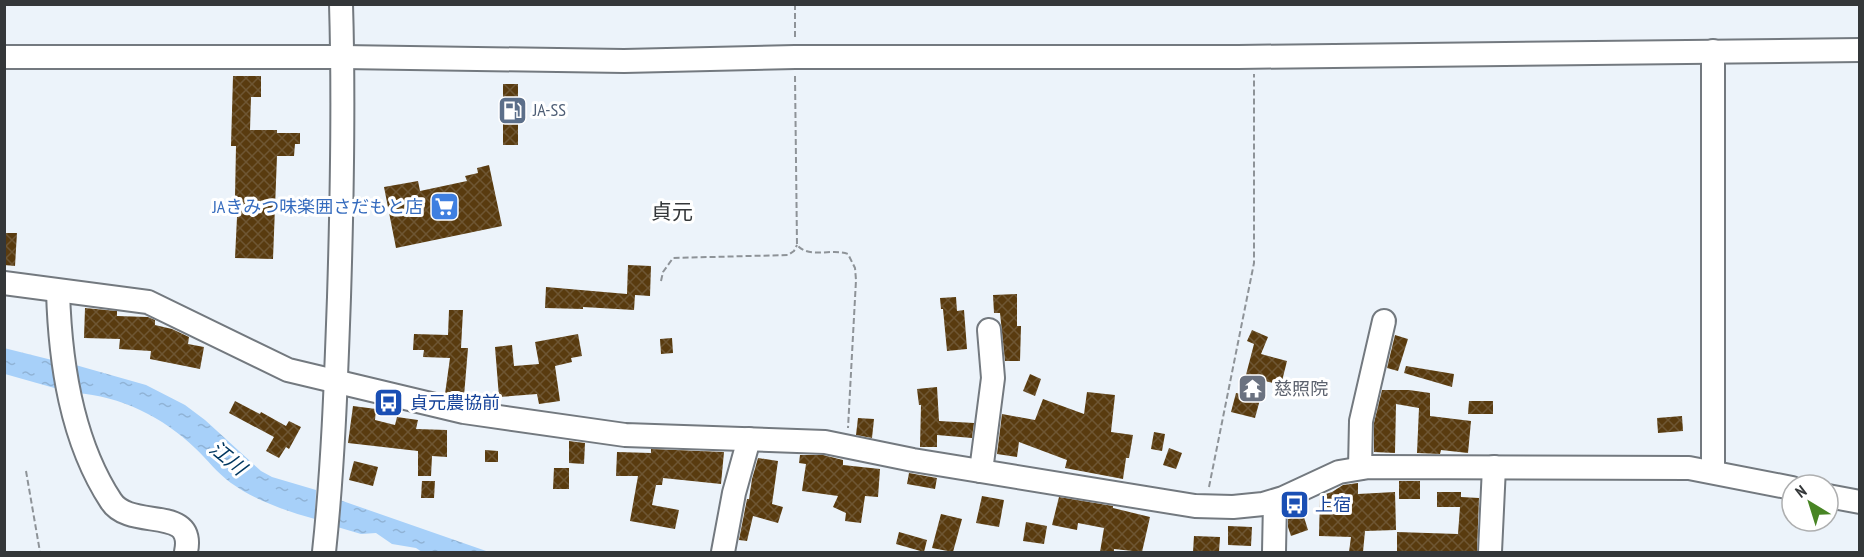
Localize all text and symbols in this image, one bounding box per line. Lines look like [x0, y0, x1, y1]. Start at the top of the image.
fuel station icon: JA-SS [496, 94, 528, 126]
place label: JA-SS [532, 98, 566, 121]
supermarket icon: JAきみつ味楽囲さだもと店 [428, 191, 460, 223]
place label: JAきみつ味楽囲さだもと店 [212, 195, 423, 218]
district label: 貞元 [651, 198, 693, 225]
temple icon: 慈照院 [1237, 373, 1269, 405]
place label: 慈照院 [1274, 377, 1328, 400]
bus stop icon: 貞元農協前 [373, 387, 405, 419]
place label: 貞元農協前 [410, 391, 500, 414]
water label: 江川 [204, 435, 253, 482]
north arrow [1780, 473, 1840, 533]
text: N [1791, 481, 1810, 502]
bus stop icon: 上宿 [1278, 489, 1310, 521]
place label: 上宿 [1315, 493, 1351, 516]

